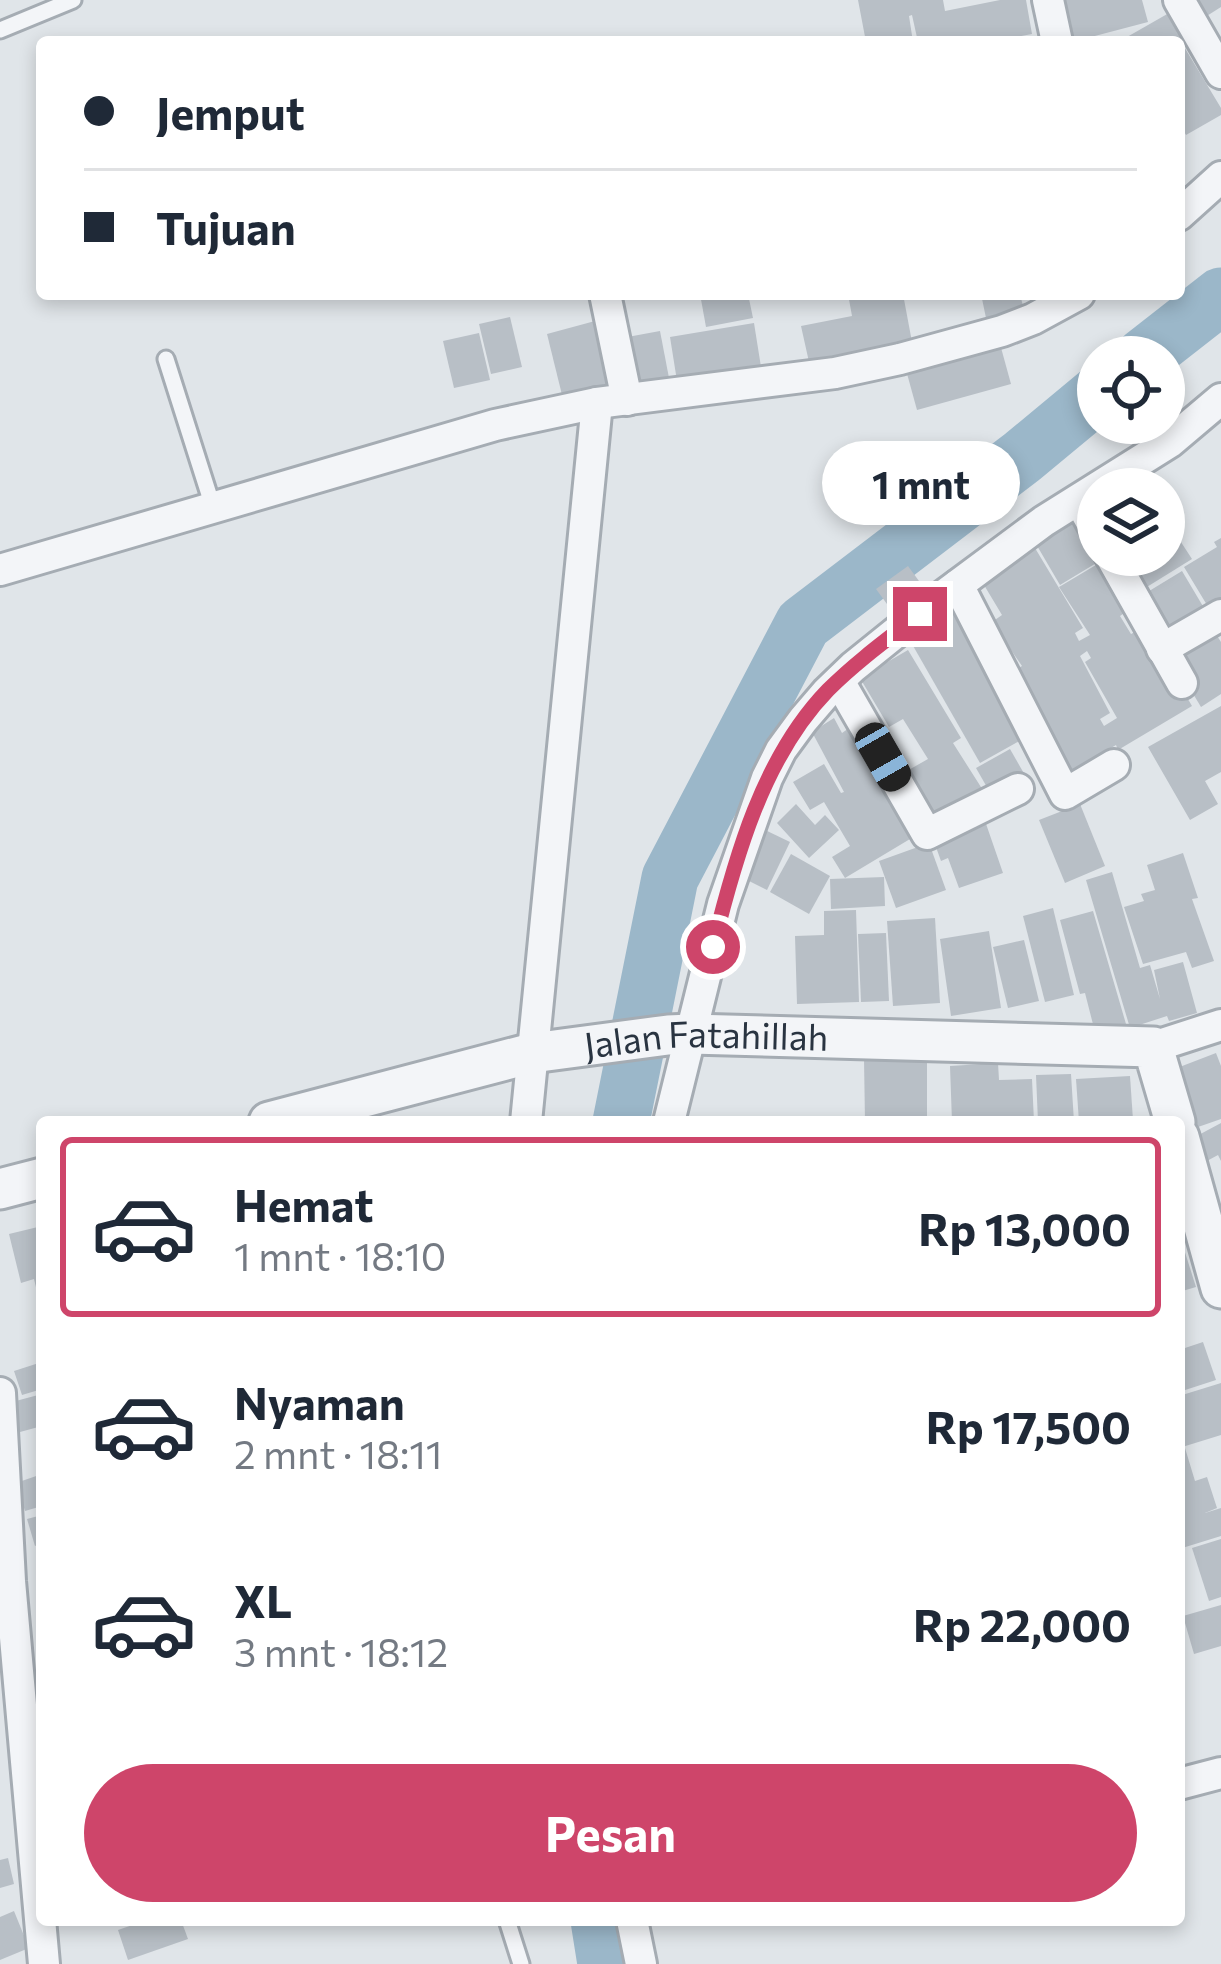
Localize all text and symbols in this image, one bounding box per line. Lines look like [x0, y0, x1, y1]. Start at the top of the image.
text: Jemput [156, 84, 305, 139]
text: Tujuan [156, 199, 296, 254]
map controls [1077, 336, 1185, 576]
button: locate [1077, 336, 1185, 444]
callout: 1 mnt [821, 440, 1019, 524]
text: 1 mnt [872, 459, 970, 507]
button: layers [1077, 468, 1185, 576]
route end [893, 587, 947, 641]
car [849, 717, 917, 797]
route start [686, 920, 740, 974]
street label: Jalan Fatahillah [581, 1010, 829, 1066]
icon: car [90, 1173, 198, 1281]
text: Hemat [234, 1176, 373, 1231]
text: Rp 13,000 [918, 1200, 1131, 1255]
text: 1 mnt · 18:10 [234, 1231, 446, 1279]
icon: car [90, 1371, 198, 1479]
text: Nyaman [234, 1374, 405, 1429]
text: Rp 17,500 [926, 1398, 1131, 1453]
text: 2 mnt · 18:11 [234, 1429, 443, 1477]
icon: car [90, 1569, 198, 1677]
text: XL [234, 1572, 292, 1627]
text: Rp 22,000 [913, 1596, 1131, 1651]
text: 3 mnt · 18:12 [234, 1627, 448, 1675]
button: Pesan [84, 1764, 1137, 1902]

